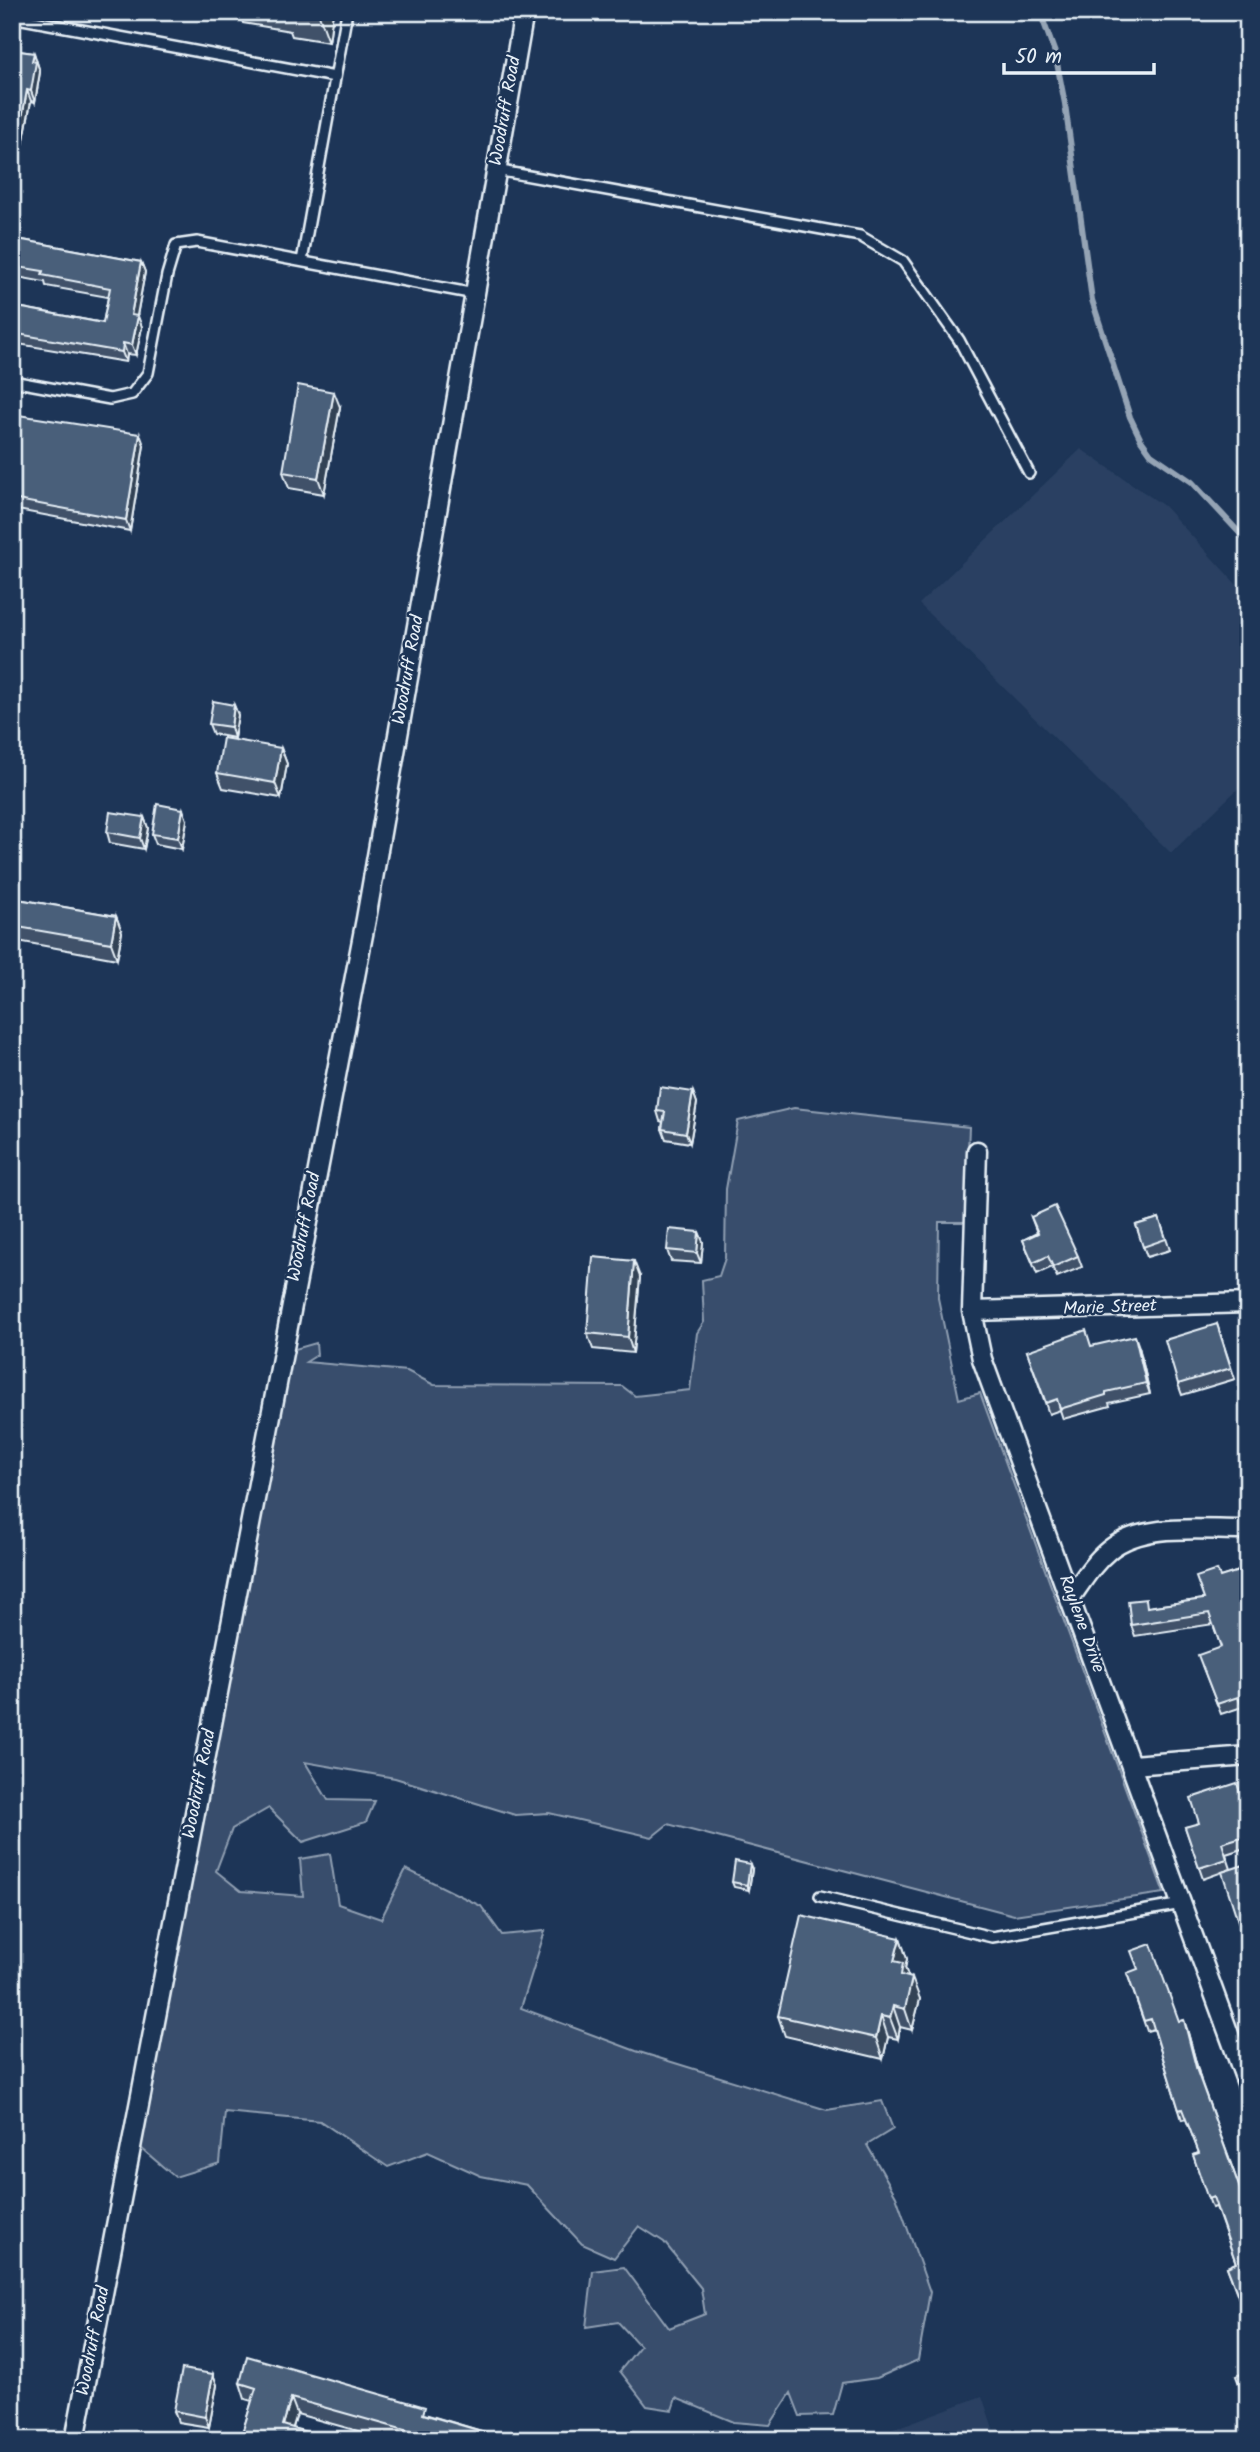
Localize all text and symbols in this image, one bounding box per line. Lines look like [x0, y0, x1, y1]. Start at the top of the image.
scale bar [1004, 32, 1155, 76]
text: 50 m [1015, 41, 1062, 74]
street label: Woodruff Road [482, 53, 530, 168]
street label: Woodruff Road [385, 612, 433, 727]
street label: Woodruff Road [280, 1169, 330, 1284]
street label: Marie Street [1063, 1292, 1158, 1324]
street label: Raylene Drive [1050, 1571, 1112, 1677]
street label: Woodruff Road [175, 1726, 225, 1841]
street label: Woodruff Road [69, 2283, 119, 2398]

